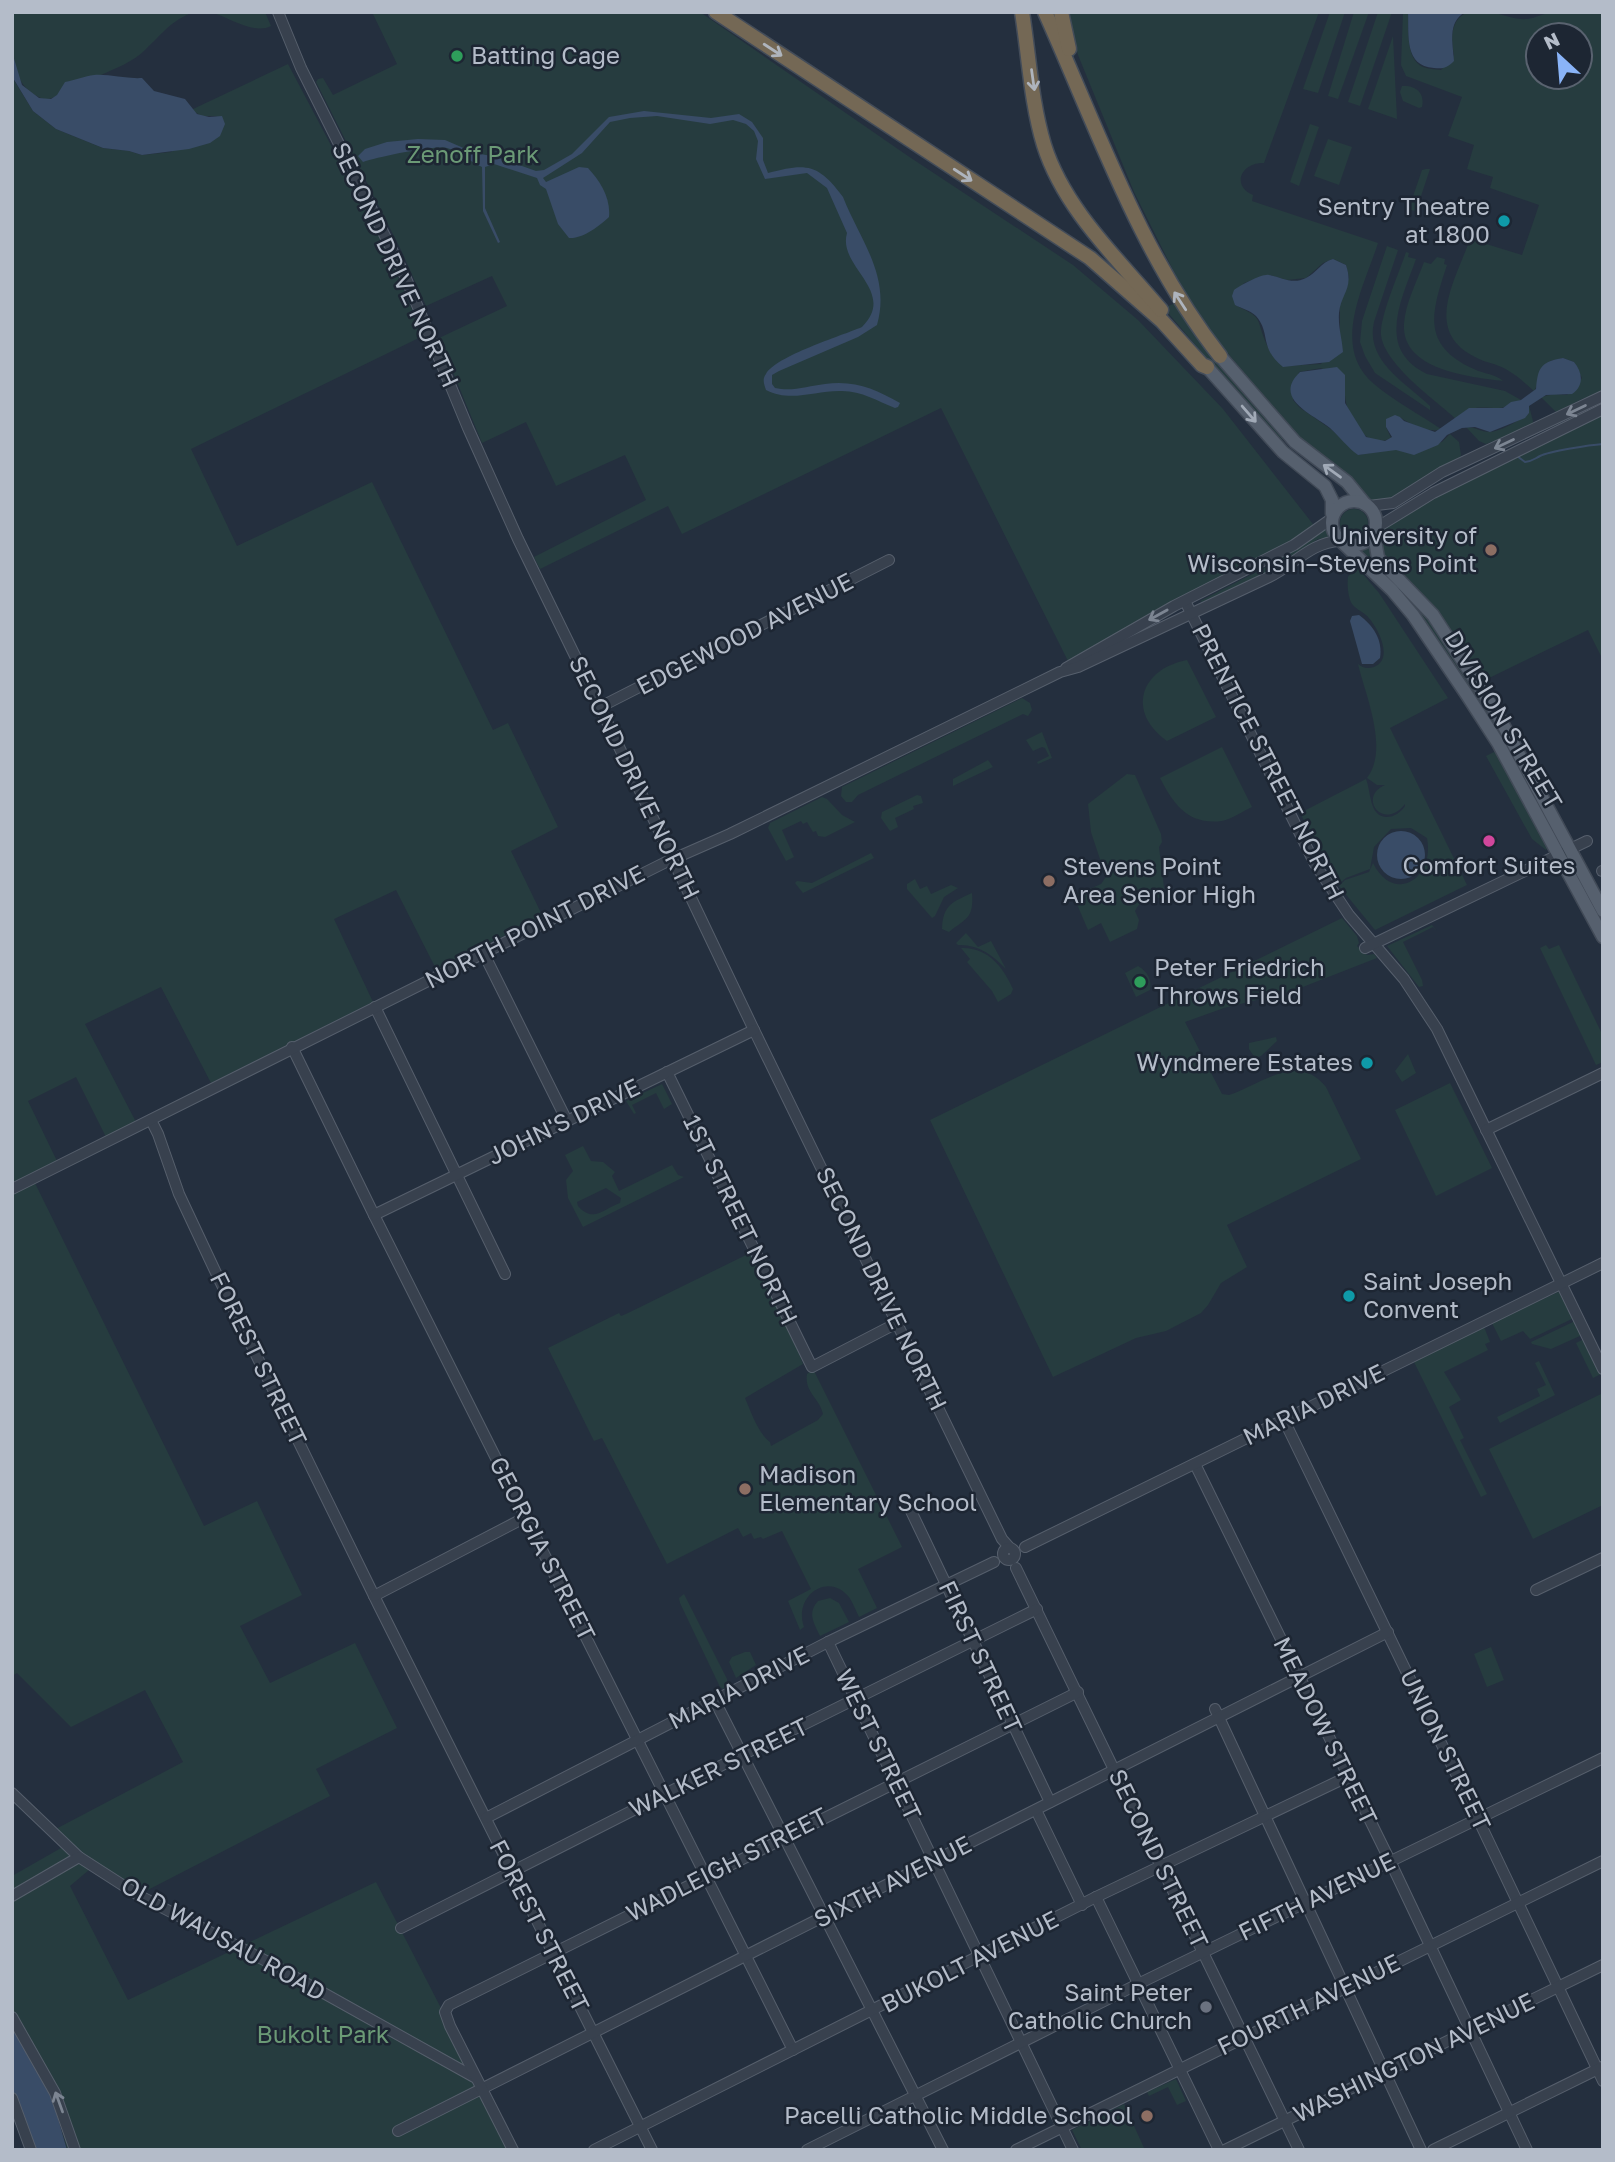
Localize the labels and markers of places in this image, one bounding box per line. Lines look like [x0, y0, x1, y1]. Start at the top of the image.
place label: Batting Cage [471, 40, 620, 69]
marker: Batting Cage [449, 48, 465, 64]
place label: Sentry Theatre at 1800 [1318, 191, 1490, 248]
marker: Sentry Theatre at 1800 [1496, 213, 1512, 229]
place label: University of Wisconsin–Stevens Point [1187, 520, 1477, 577]
marker: University of Wisconsin–Stevens Point [1483, 542, 1499, 558]
marker: Comfort Suites [1481, 833, 1497, 849]
place label: Comfort Suites [1403, 850, 1575, 879]
place label: Stevens Point Area Senior High [1063, 851, 1256, 908]
marker: Stevens Point Area Senior High [1041, 873, 1057, 889]
place label: Peter Friedrich Throws Field [1154, 952, 1325, 1009]
marker: Peter Friedrich Throws Field [1132, 974, 1148, 990]
place label: Wyndmere Estates [1136, 1047, 1353, 1076]
marker: Wyndmere Estates [1359, 1055, 1375, 1071]
place label: Saint Joseph Convent [1363, 1266, 1512, 1323]
marker: Saint Joseph Convent [1341, 1288, 1357, 1304]
place label: Madison Elementary School [759, 1459, 977, 1516]
marker: Madison Elementary School [737, 1481, 753, 1497]
place label: Saint Peter Catholic Church [1008, 1977, 1192, 2034]
marker: Saint Peter Catholic Church [1198, 1999, 1214, 2015]
place label: Pacelli Catholic Middle School [784, 2100, 1133, 2129]
marker: Pacelli Catholic Middle School [1139, 2108, 1155, 2124]

